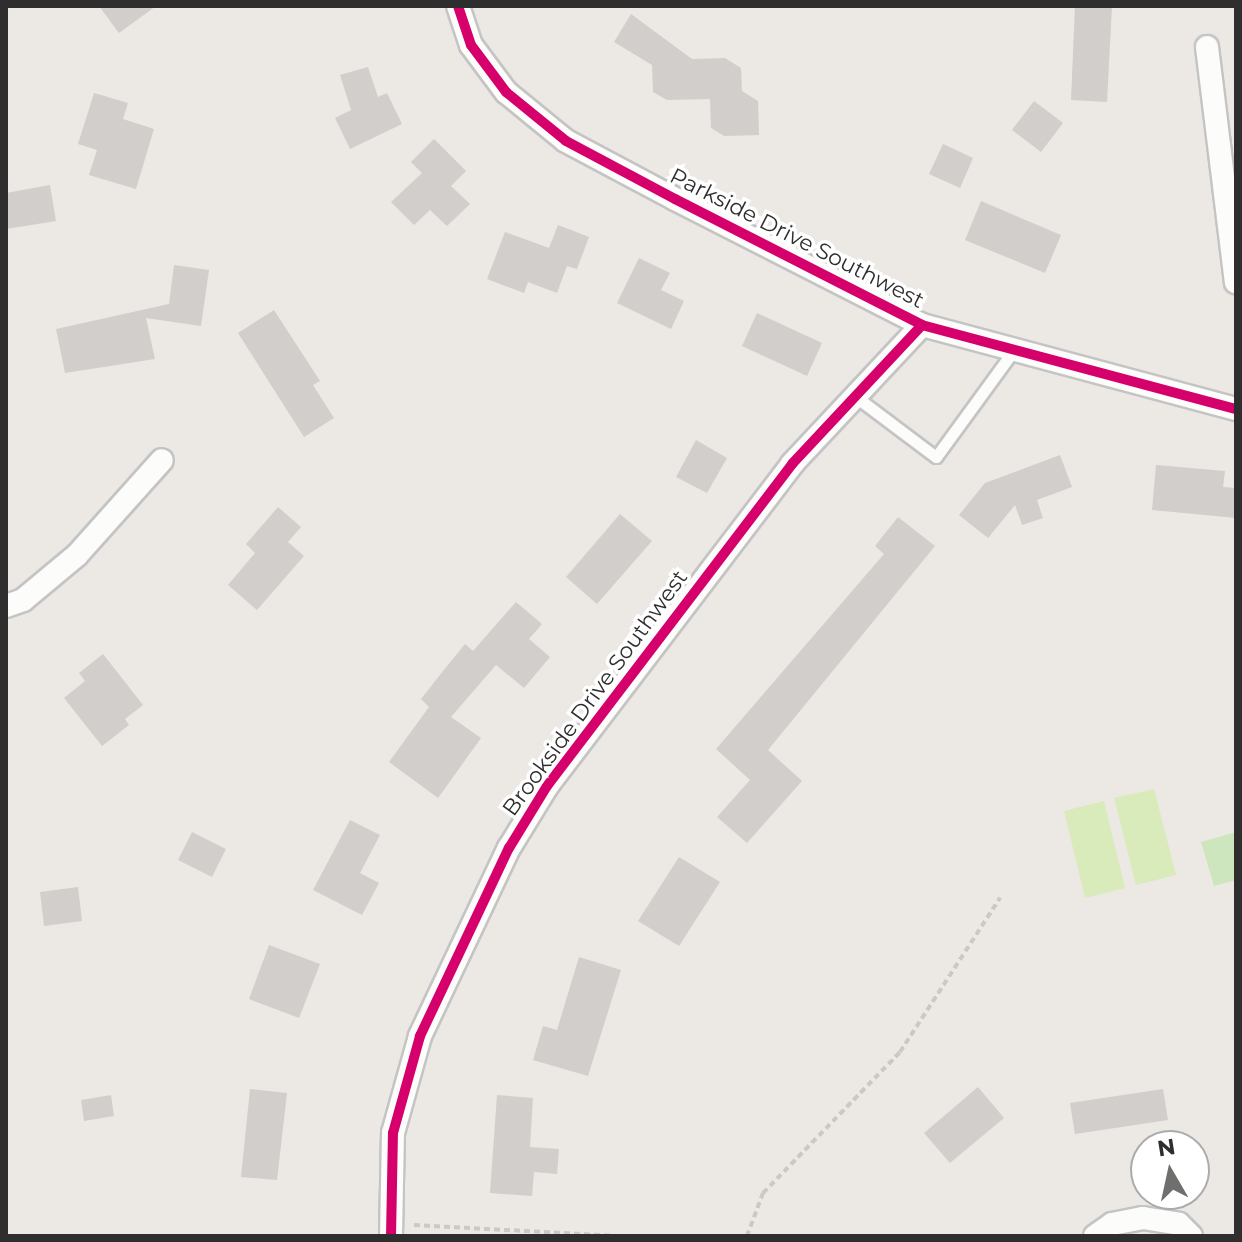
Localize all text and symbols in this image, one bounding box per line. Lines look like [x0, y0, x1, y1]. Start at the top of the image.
street label: Parkside Drive Southwest [666, 162, 928, 314]
street label: Brookside Drive Southwest [497, 565, 693, 821]
north arrow [1130, 1130, 1210, 1210]
text: N [1156, 1133, 1177, 1163]

